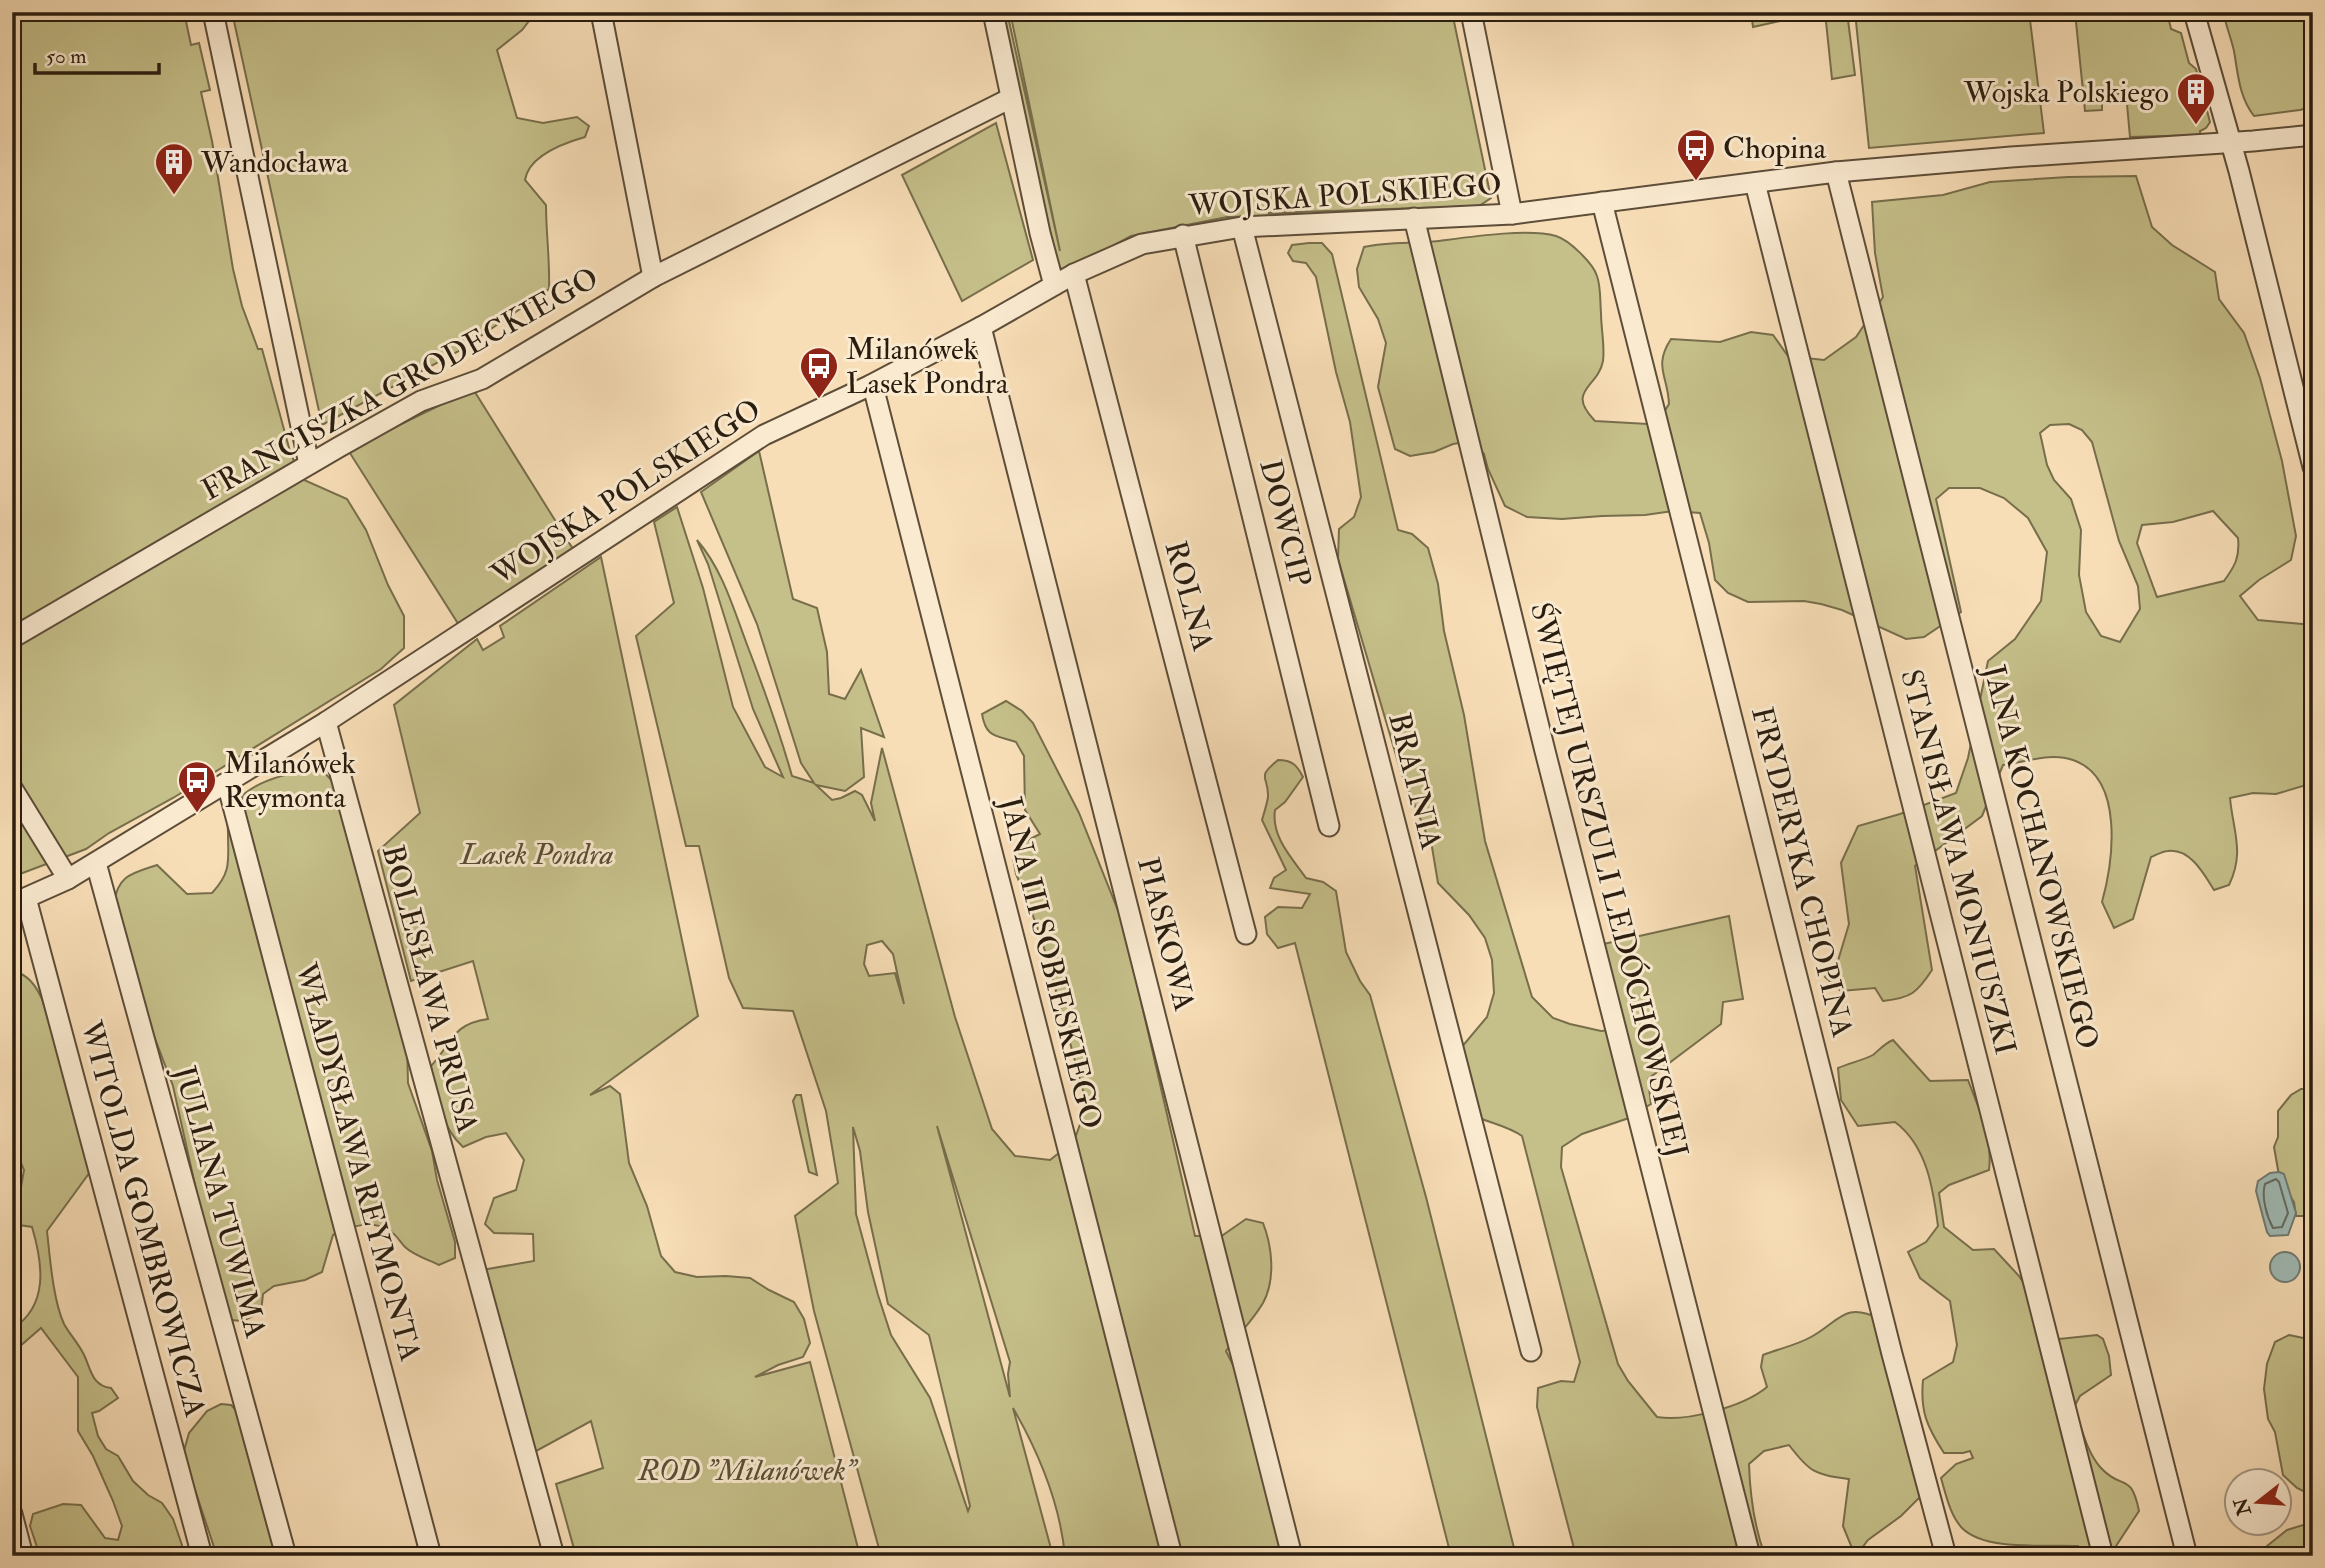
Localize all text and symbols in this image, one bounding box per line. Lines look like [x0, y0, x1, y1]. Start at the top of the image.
scale bar [35, 32, 159, 76]
text: 50 m [46, 43, 87, 70]
building icon: Wojska Polskiego [2175, 71, 2217, 126]
place label: Wojska Polskiego [1963, 74, 2169, 111]
bus stop icon: Chopina [1675, 127, 1717, 182]
place label: Chopina [1723, 130, 1827, 167]
building icon: Wandocława [153, 141, 195, 196]
place label: Wandocława [200, 144, 349, 181]
street label: WOJSKA POLSKIEGO [1186, 166, 1503, 224]
street label: FRANCISZKA GRODECKIEGO [195, 259, 605, 509]
place label: Milanówek Lasek Pondra [846, 331, 1009, 402]
bus stop icon: Milanówek Lasek Pondra [798, 345, 840, 400]
street label: WOJSKA POLSKIEGO [484, 391, 768, 593]
street label: DOWCIP [1251, 456, 1319, 590]
street label: ROLNA [1157, 537, 1221, 655]
street label: ŚWIĘTEJ URSZULI LEDÓCHOWSKIEJ [1522, 598, 1697, 1161]
street label: JANA KOCHANOWSKIEGO [1975, 660, 2107, 1053]
street label: STANISŁAWA MONIUSZKI [1892, 666, 2024, 1058]
street label: FRYDERYKA CHOPINA [1743, 703, 1861, 1041]
street label: BRATNIA [1380, 709, 1450, 853]
place label: Milanówek Reymonta [224, 745, 356, 816]
bus stop icon: Milanówek Reymonta [176, 759, 218, 814]
street label: JANA III SOBIESKIEGO [992, 792, 1110, 1133]
park label: Lasek Pondra [459, 836, 614, 873]
street label: BOLESŁAWA PRUSA [374, 841, 486, 1137]
street label: PIASKOWA [1129, 853, 1203, 1015]
street label: WŁADYSŁAWA REYMONTA [287, 958, 429, 1365]
street label: WITOLDA GOMBROWICZA [72, 1016, 214, 1421]
street label: JULIANA TUWIMA [166, 1061, 274, 1342]
park label: ROD "Milanówek" [637, 1452, 859, 1489]
north arrow [2224, 1466, 2294, 1536]
text: N [2228, 1494, 2257, 1519]

